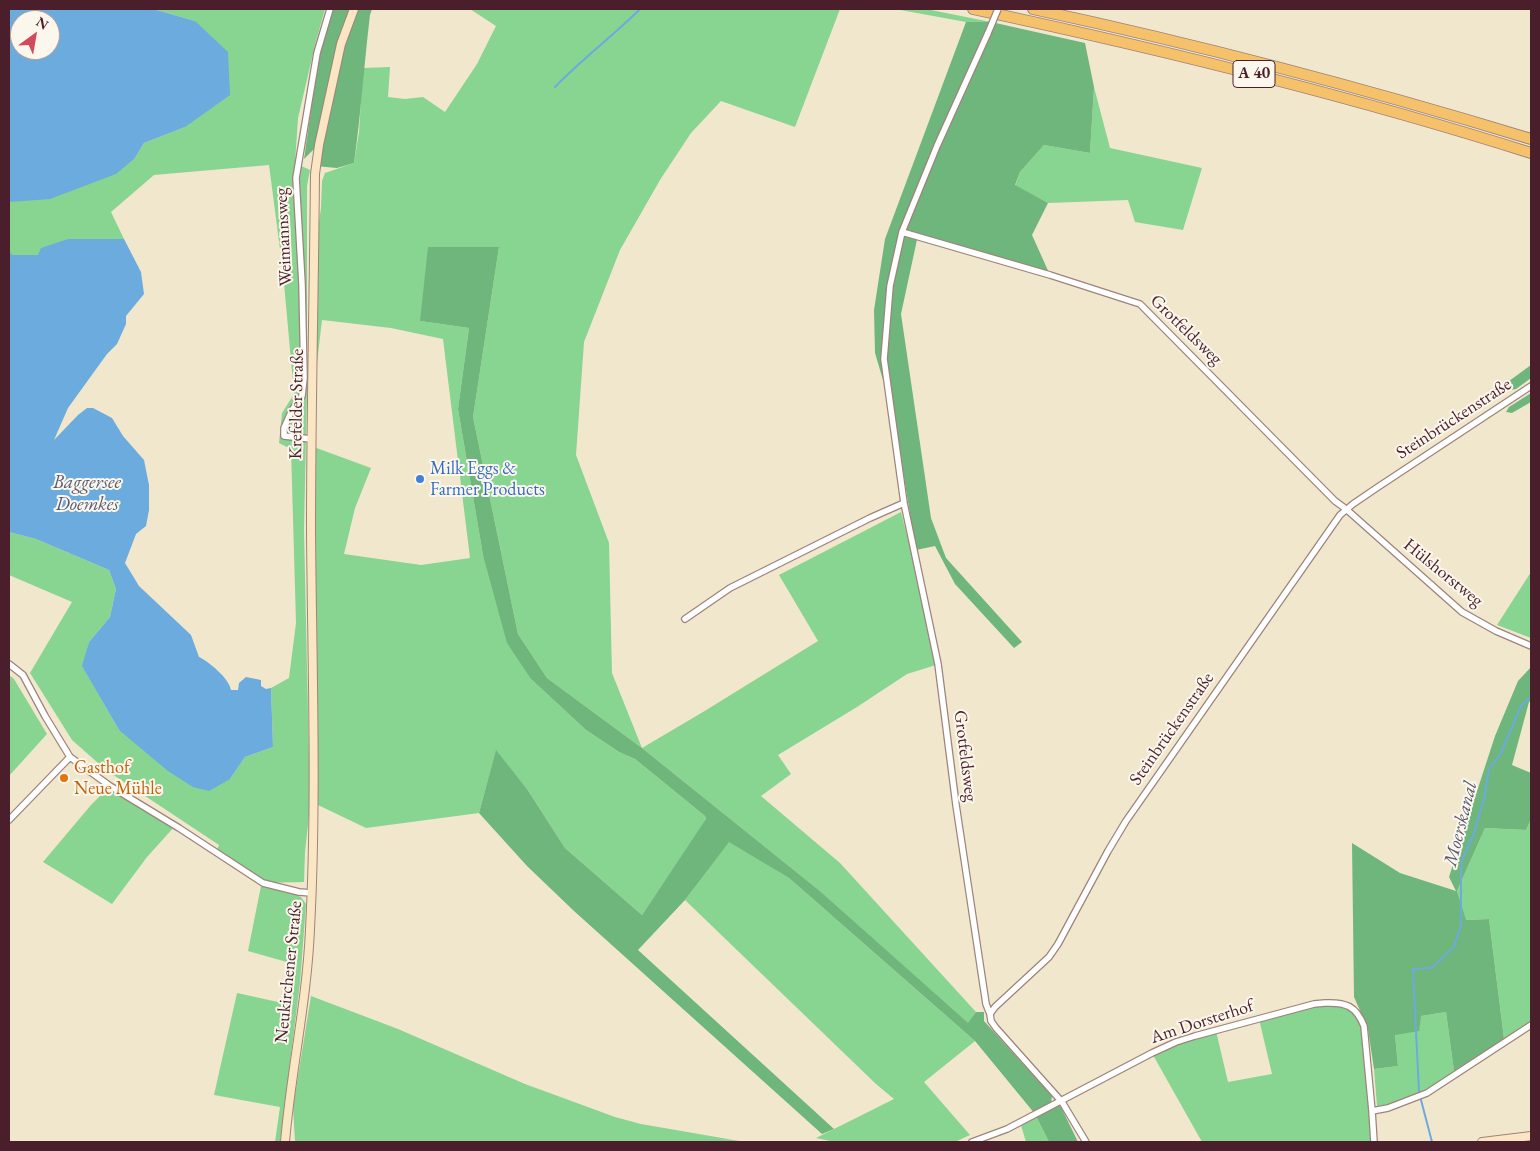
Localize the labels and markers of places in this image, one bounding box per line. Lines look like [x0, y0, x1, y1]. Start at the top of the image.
place label: Milk Eggs & Farmer Products [430, 458, 545, 500]
marker: Milk Eggs & Farmer Products [414, 473, 426, 485]
place label: Gasthof Neue Mühle [74, 757, 162, 800]
marker: Gasthof Neue Mühle [58, 772, 70, 784]

